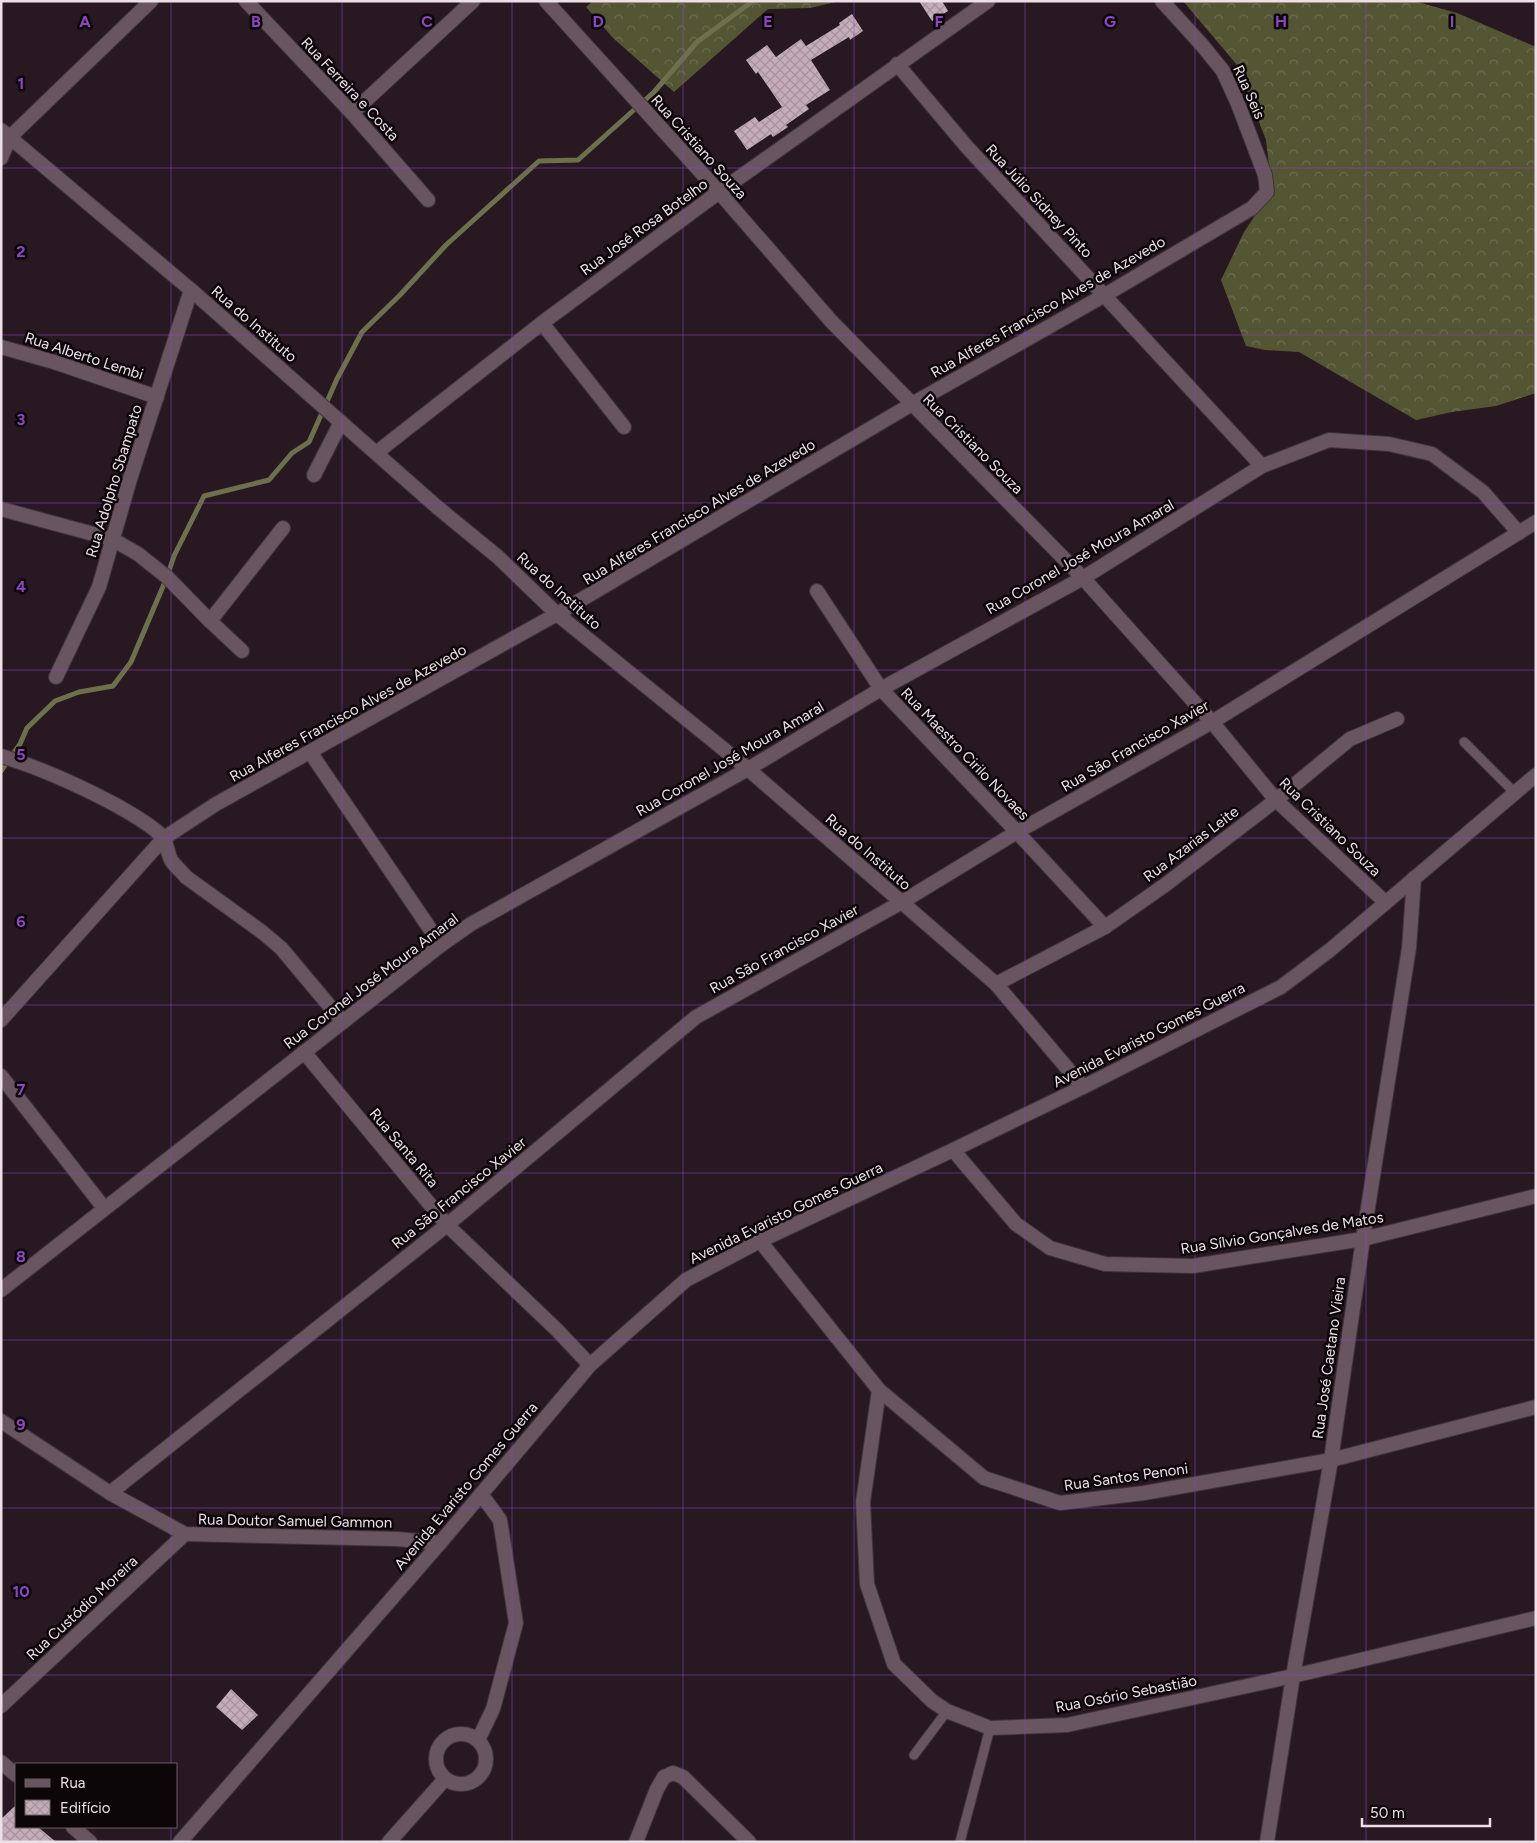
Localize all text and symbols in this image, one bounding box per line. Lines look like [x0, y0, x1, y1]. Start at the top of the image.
text: A [79, 12, 91, 31]
text: B [251, 12, 261, 31]
text: C [421, 12, 433, 31]
text: D [592, 12, 604, 31]
text: E [763, 12, 773, 31]
text: F [935, 12, 944, 31]
text: G [1104, 12, 1116, 31]
text: H [1275, 12, 1287, 31]
text: I [1450, 12, 1454, 31]
street label: Rua Ferreira e Costa [297, 33, 403, 145]
street label: Rua Seis [1229, 62, 1269, 122]
text: 1 [18, 74, 24, 93]
street label: Rua Cristiano Souza [647, 91, 751, 203]
street label: Rua Júlio Sidney Pinto [982, 140, 1096, 262]
street label: Rua José Rosa Botelho [577, 175, 711, 279]
street label: Rua Alferes Francisco Alves de Azevedo [928, 232, 1169, 382]
text: 2 [16, 242, 26, 261]
street label: Rua do Instituto [208, 282, 301, 366]
street label: Rua Alberto Lembi [22, 328, 146, 384]
street label: Rua Cristiano Souza [919, 390, 1027, 498]
street label: Rua Adolpho Sbampato [82, 402, 146, 560]
text: 3 [17, 410, 26, 429]
street label: Rua Alferes Francisco Alves de Azevedo [580, 435, 819, 589]
street label: Rua Coronel José Moura Amaral [983, 496, 1177, 618]
street label: Rua do Instituto [513, 548, 605, 634]
text: 4 [16, 577, 26, 596]
street label: Rua Alferes Francisco Alves de Azevedo [226, 640, 470, 786]
street label: Rua Maestro Cirilo Novaes [897, 684, 1033, 824]
street label: Rua São Francisco Xavier [1058, 696, 1212, 796]
street label: Rua Coronel José Moura Amaral [633, 698, 827, 820]
text: 5 [16, 745, 26, 764]
street label: Rua Cristiano Souza [1275, 774, 1385, 880]
street label: Rua Azarias Leite [1140, 802, 1242, 886]
street label: Rua do Instituto [822, 810, 915, 894]
street label: Rua São Francisco Xavier [706, 901, 862, 997]
street label: Rua Coronel José Moura Amaral [280, 909, 462, 1053]
text: 6 [16, 912, 26, 931]
street label: Avenida Evaristo Gomes Guerra [1050, 979, 1248, 1091]
text: 7 [17, 1080, 26, 1099]
street label: Rua Santa Rita [366, 1105, 442, 1191]
street label: Rua São Francisco Xavier [388, 1133, 530, 1253]
street label: Avenida Evaristo Gomes Guerra [686, 1158, 886, 1268]
street label: Rua Sílvio Gonçalves de Matos [1179, 1208, 1385, 1258]
text: 8 [16, 1247, 26, 1266]
street label: Rua José Caetano Vieira [1309, 1276, 1349, 1440]
street label: Avenida Evaristo Gomes Guerra [391, 1399, 541, 1573]
text: 9 [16, 1415, 26, 1434]
street label: Rua Santos Penoni [1063, 1459, 1189, 1495]
street label: Rua Doutor Samuel Gammon [198, 1510, 392, 1532]
street label: Rua Custódio Moreira [23, 1552, 141, 1664]
text: 10 [12, 1582, 30, 1601]
street label: Rua Osório Sebastião [1054, 1671, 1199, 1717]
legend [15, 1763, 178, 1828]
text: Rua [60, 1774, 85, 1792]
scale bar [1362, 1796, 1490, 1828]
text: Edifício [60, 1799, 111, 1817]
text: 50 m [1370, 1804, 1405, 1822]

